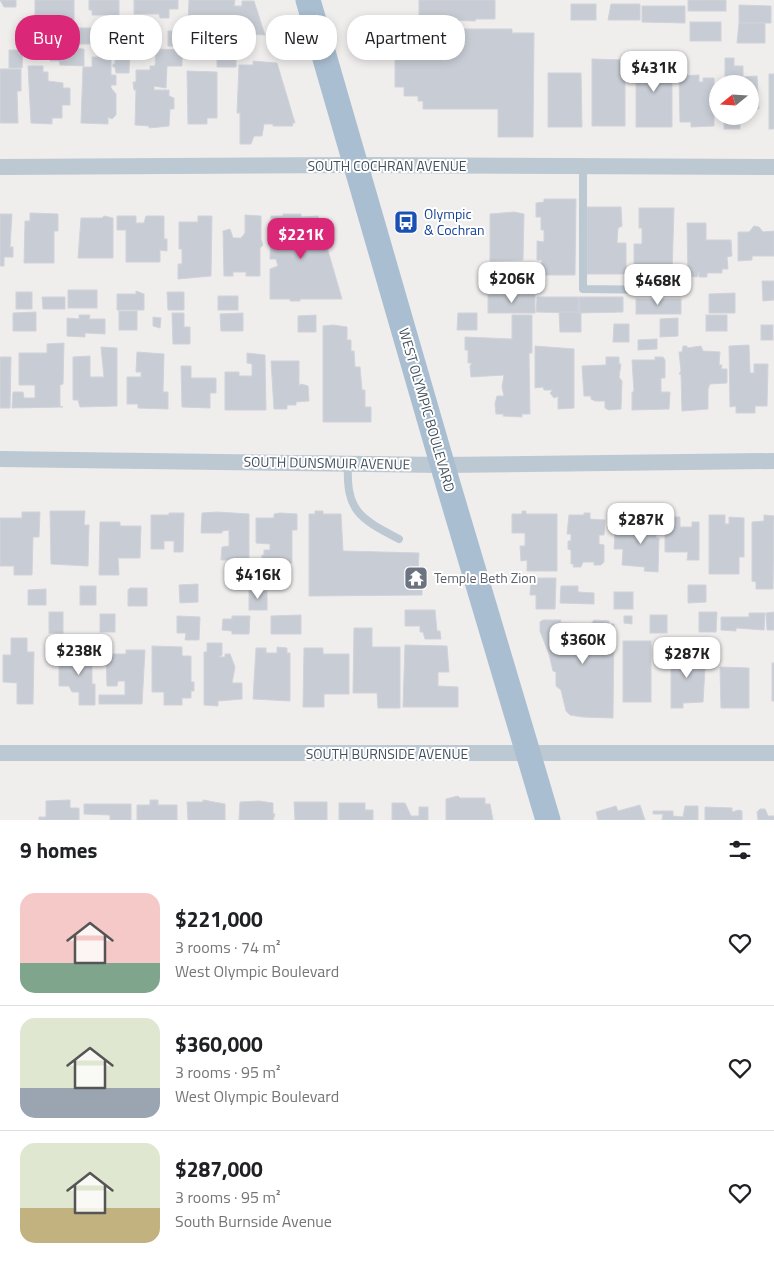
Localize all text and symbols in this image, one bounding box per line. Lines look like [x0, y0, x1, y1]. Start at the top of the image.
chip: Buy [15, 15, 80, 60]
chip: Rent [90, 15, 162, 60]
chip: Filters [172, 15, 256, 60]
chip: New [266, 15, 337, 60]
chip: Apartment [347, 15, 465, 60]
pin: $431K [619, 51, 689, 93]
text: $431K [631, 55, 677, 79]
north arrow [709, 75, 759, 125]
map controls [709, 75, 759, 125]
street label: SOUTH COCHRAN AVENUE [308, 155, 467, 176]
place label: Olympic & Cochran [424, 203, 485, 240]
bus stop icon: Olympic & Cochran [393, 209, 419, 235]
pin: $221K [266, 218, 336, 260]
text: $221K [278, 222, 324, 246]
pin: $206K [477, 262, 547, 304]
pin: $468K [623, 264, 693, 306]
text: $206K [489, 266, 535, 290]
text: $468K [635, 268, 681, 292]
street label: WEST OLYMPIC BOULEVARD [394, 325, 461, 494]
street label: SOUTH DUNSMUIR AVENUE [243, 451, 411, 474]
pin: $287K [606, 502, 676, 545]
text: $287K [618, 507, 664, 531]
pin: $416K [223, 558, 293, 600]
text: $416K [235, 562, 281, 586]
temple icon: Temple Beth Zion [403, 565, 429, 591]
place label: Temple Beth Zion [434, 567, 536, 588]
pin: $360K [548, 622, 618, 665]
text: $360K [560, 627, 606, 651]
pin: $238K [44, 634, 114, 676]
pin: $287K [652, 636, 722, 679]
text: $238K [56, 638, 102, 662]
text: $287K [664, 641, 710, 665]
street label: SOUTH BURNSIDE AVENUE [306, 743, 468, 764]
text: 9 homes [20, 834, 97, 866]
icon: filters [726, 836, 754, 864]
text: $221,000 [175, 903, 263, 935]
icon: home [60, 913, 120, 973]
icon: heart [726, 929, 754, 957]
text: 3 rooms · 74 m² [175, 935, 280, 959]
text: West Olympic Boulevard [175, 959, 339, 983]
text: $360,000 [175, 1028, 263, 1060]
icon: home [60, 1038, 120, 1098]
icon: heart [726, 1054, 754, 1082]
text: 3 rooms · 95 m² [175, 1060, 280, 1084]
text: West Olympic Boulevard [175, 1084, 339, 1108]
text: $287,000 [175, 1153, 263, 1185]
icon: home [60, 1163, 120, 1223]
icon: heart [726, 1179, 754, 1207]
text: 3 rooms · 95 m² [175, 1185, 280, 1209]
text: South Burnside Avenue [175, 1209, 332, 1233]

